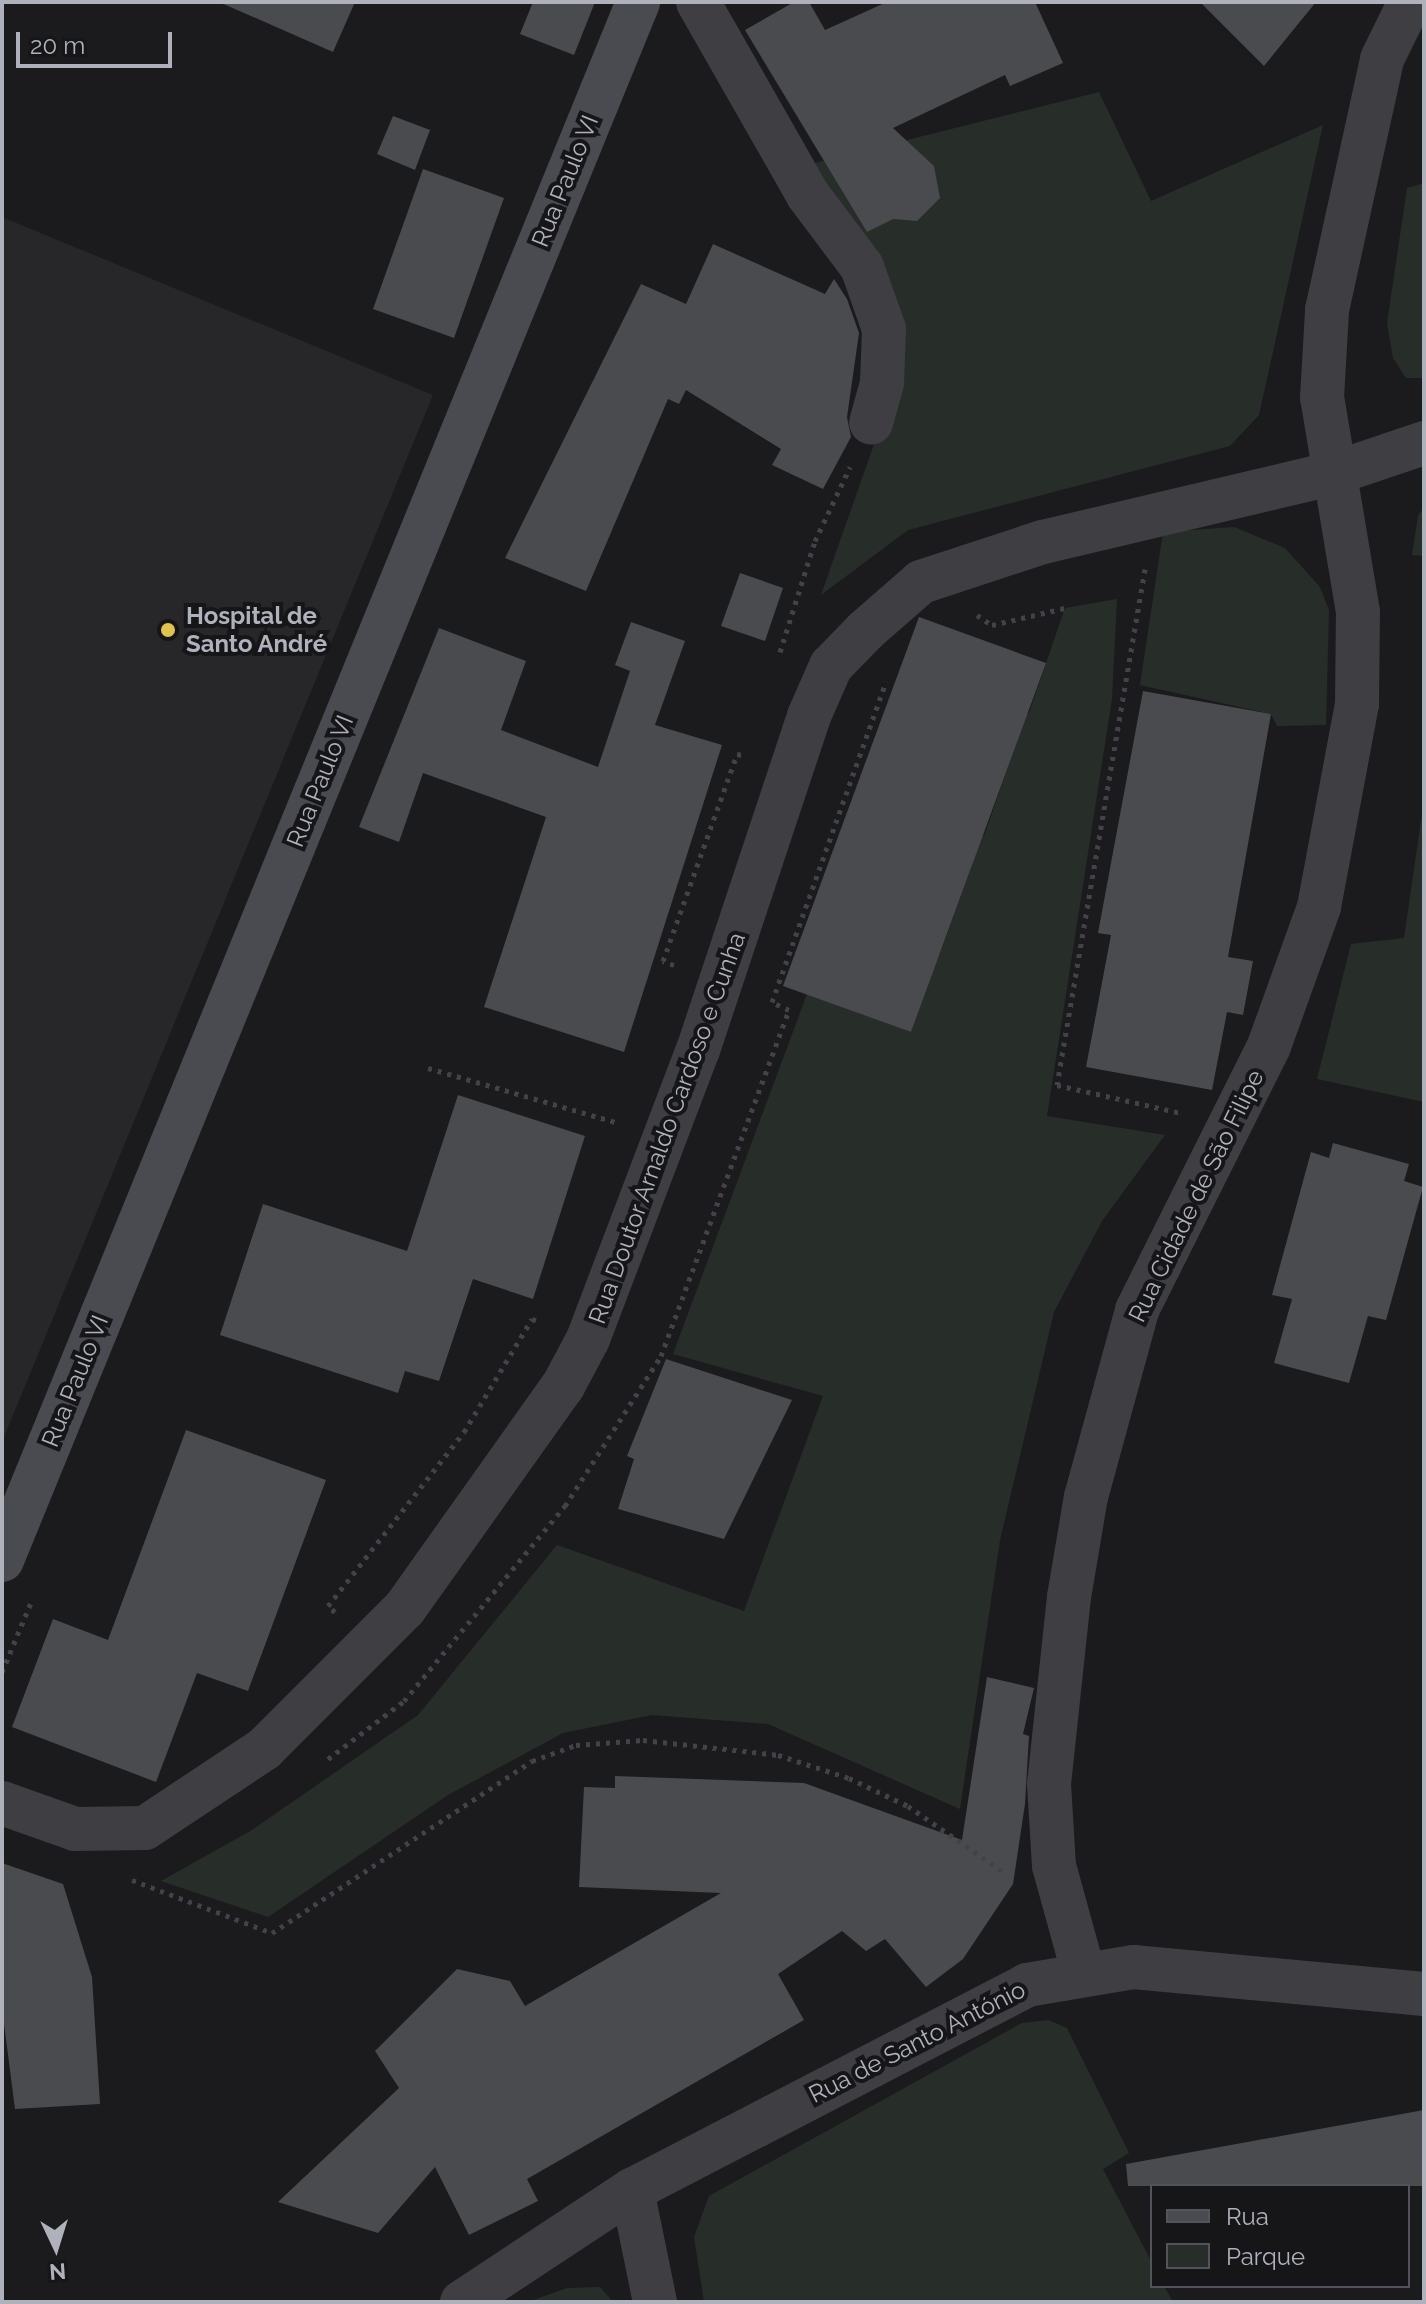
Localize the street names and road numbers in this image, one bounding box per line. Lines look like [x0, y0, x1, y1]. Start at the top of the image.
street label: Rua Paulo VI [525, 111, 605, 251]
street label: Rua Paulo VI [280, 711, 360, 851]
street label: Rua Doutor Arnaldo Cardoso e Cunha [582, 928, 752, 1328]
street label: Rua Cidade de São Filipe [1122, 1065, 1270, 1327]
street label: Rua Paulo VI [35, 1311, 115, 1451]
street label: Rua de Santo António [804, 1975, 1030, 2109]

